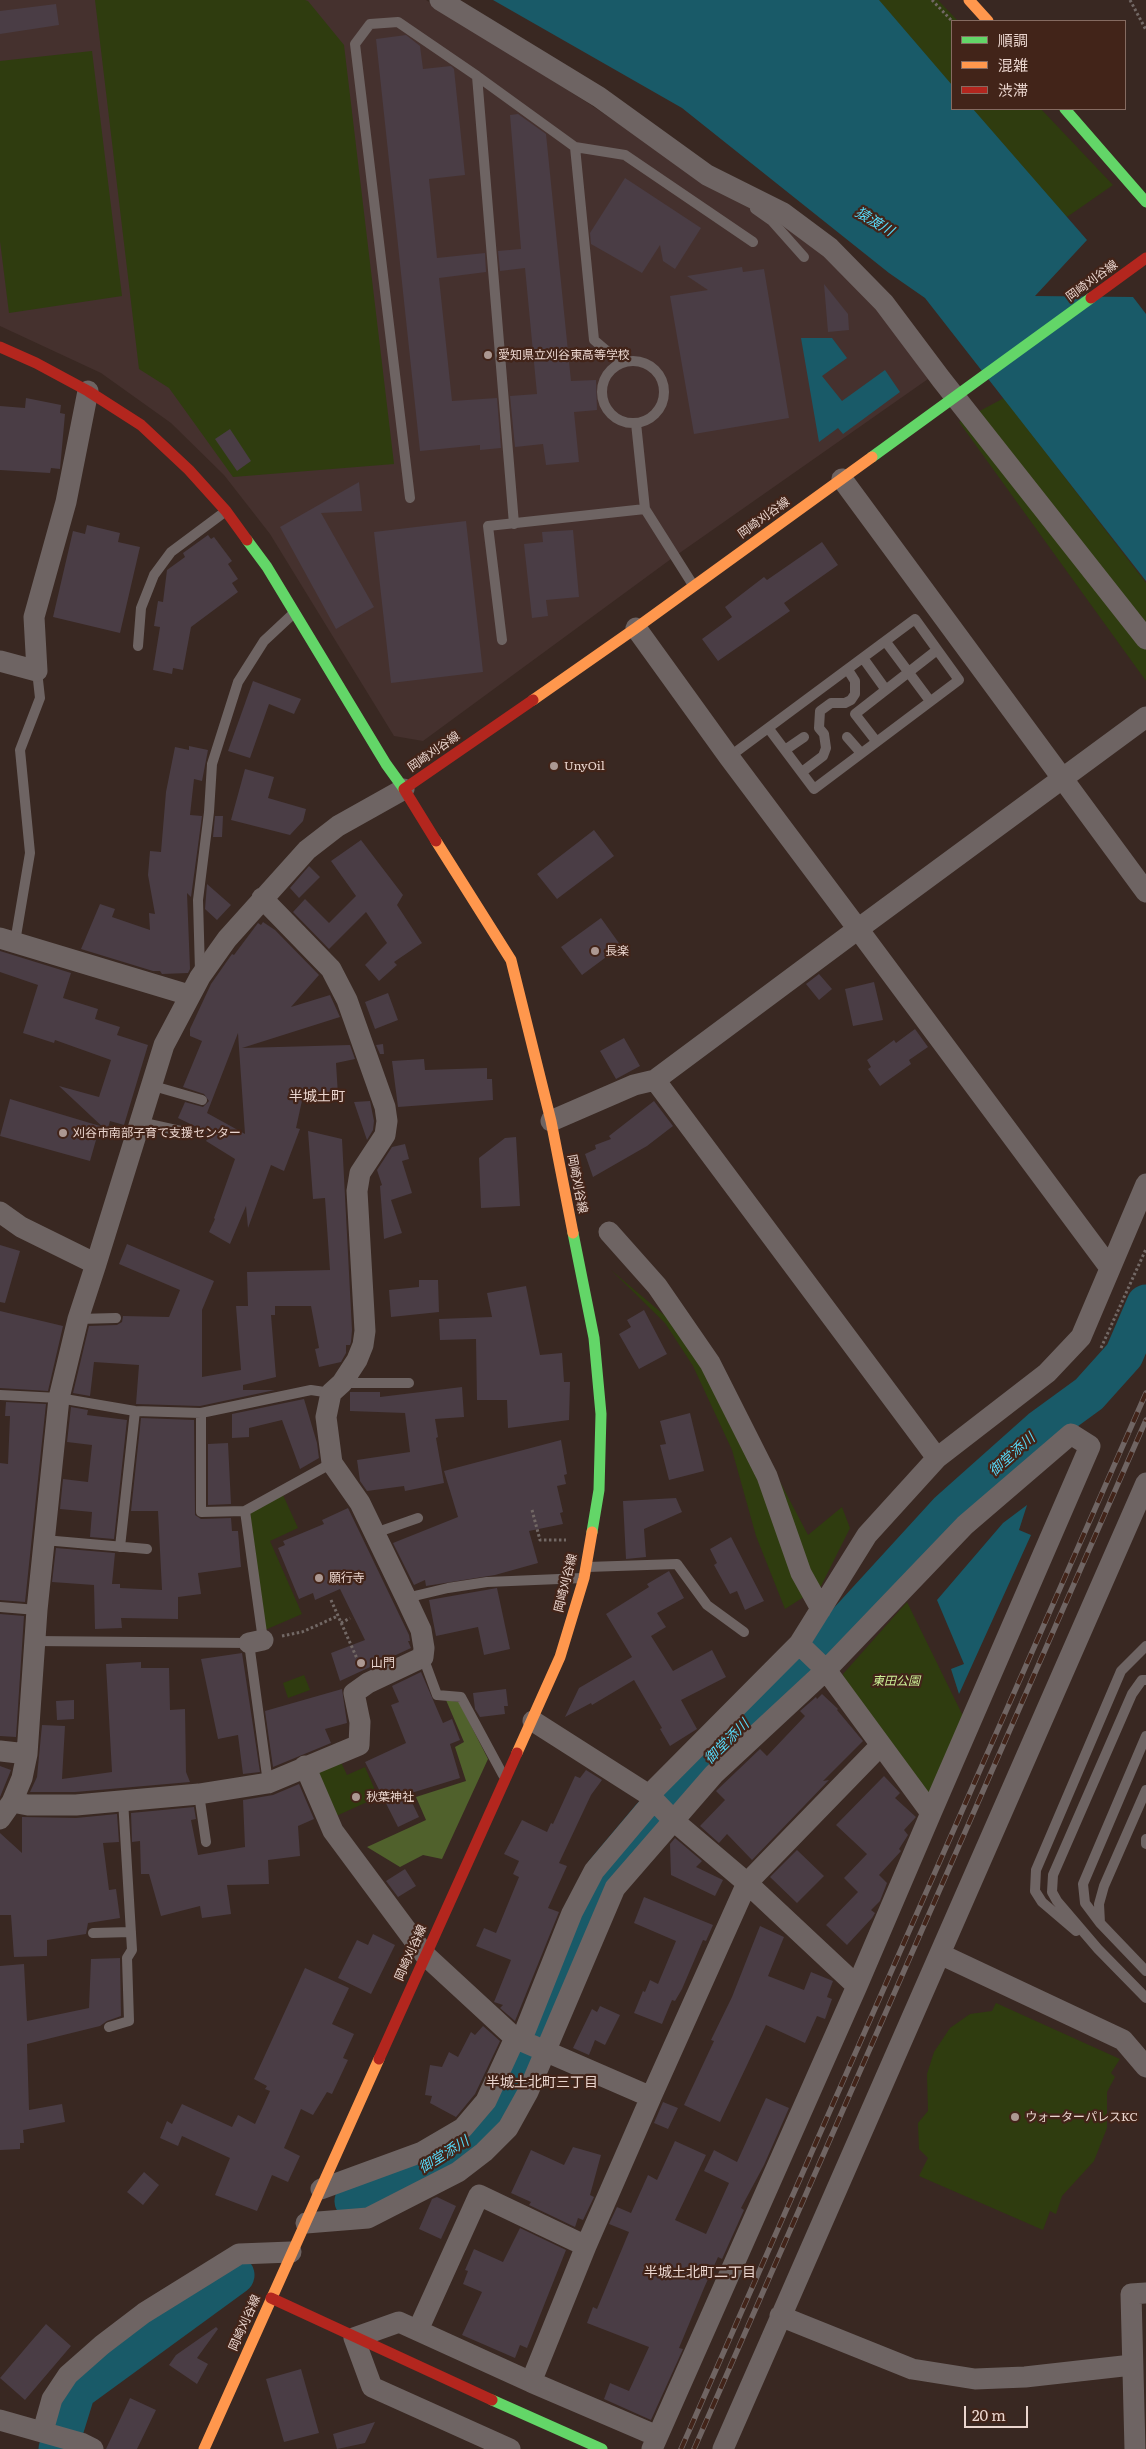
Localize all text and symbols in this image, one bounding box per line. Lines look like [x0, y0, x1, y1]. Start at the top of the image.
legend [951, 20, 1126, 110]
text: 順調 [998, 28, 1028, 51]
text: 混雑 [998, 53, 1028, 76]
text: 渋滞 [998, 78, 1028, 101]
water label: 猿渡川 [852, 204, 896, 240]
street label: 岡崎刈谷線 [1063, 258, 1121, 304]
place label: 愛知県立刈谷東高等学校 [498, 348, 630, 362]
marker: 愛知県立刈谷東高等学校 [482, 349, 494, 361]
street label: 岡崎刈谷線 [735, 495, 793, 541]
street label: 岡崎刈谷線 [405, 729, 463, 775]
place label: UnyOil [564, 759, 605, 773]
marker: UnyOil [548, 760, 560, 772]
place label: 長楽 [605, 944, 629, 958]
marker: 長楽 [589, 945, 601, 957]
district label: 半城土町 [289, 1089, 345, 1105]
place label: 刈谷市南部子育て支援センター [73, 1126, 241, 1140]
marker: 刈谷市南部子育て支援センター [57, 1127, 69, 1139]
street label: 岡崎刈谷線 [564, 1153, 590, 1215]
water label: 御堂添川 [986, 1430, 1038, 1480]
street label: 岡崎刈谷線 [552, 1552, 580, 1614]
place label: 願行寺 [329, 1571, 365, 1585]
marker: 願行寺 [313, 1572, 325, 1584]
place label: 山門 [371, 1656, 395, 1670]
marker: 山門 [355, 1657, 367, 1669]
park label: 東田公園 [872, 1674, 920, 1688]
water label: 御堂添川 [701, 1716, 753, 1768]
place label: 秋葉神社 [366, 1790, 414, 1804]
marker: 秋葉神社 [350, 1791, 362, 1803]
street label: 岡崎刈谷線 [392, 1923, 430, 1983]
district label: 半城土北町三丁目 [486, 2075, 598, 2091]
place label: ウォーターパレスKC [1025, 2110, 1138, 2124]
marker: ウォーターパレスKC [1009, 2111, 1021, 2123]
water label: 御堂添川 [416, 2133, 472, 2177]
district label: 半城土北町二丁目 [644, 2265, 756, 2281]
street label: 岡崎刈谷線 [226, 2293, 264, 2353]
scale bar [966, 2396, 1030, 2428]
text: 20 m [972, 2403, 1006, 2426]

